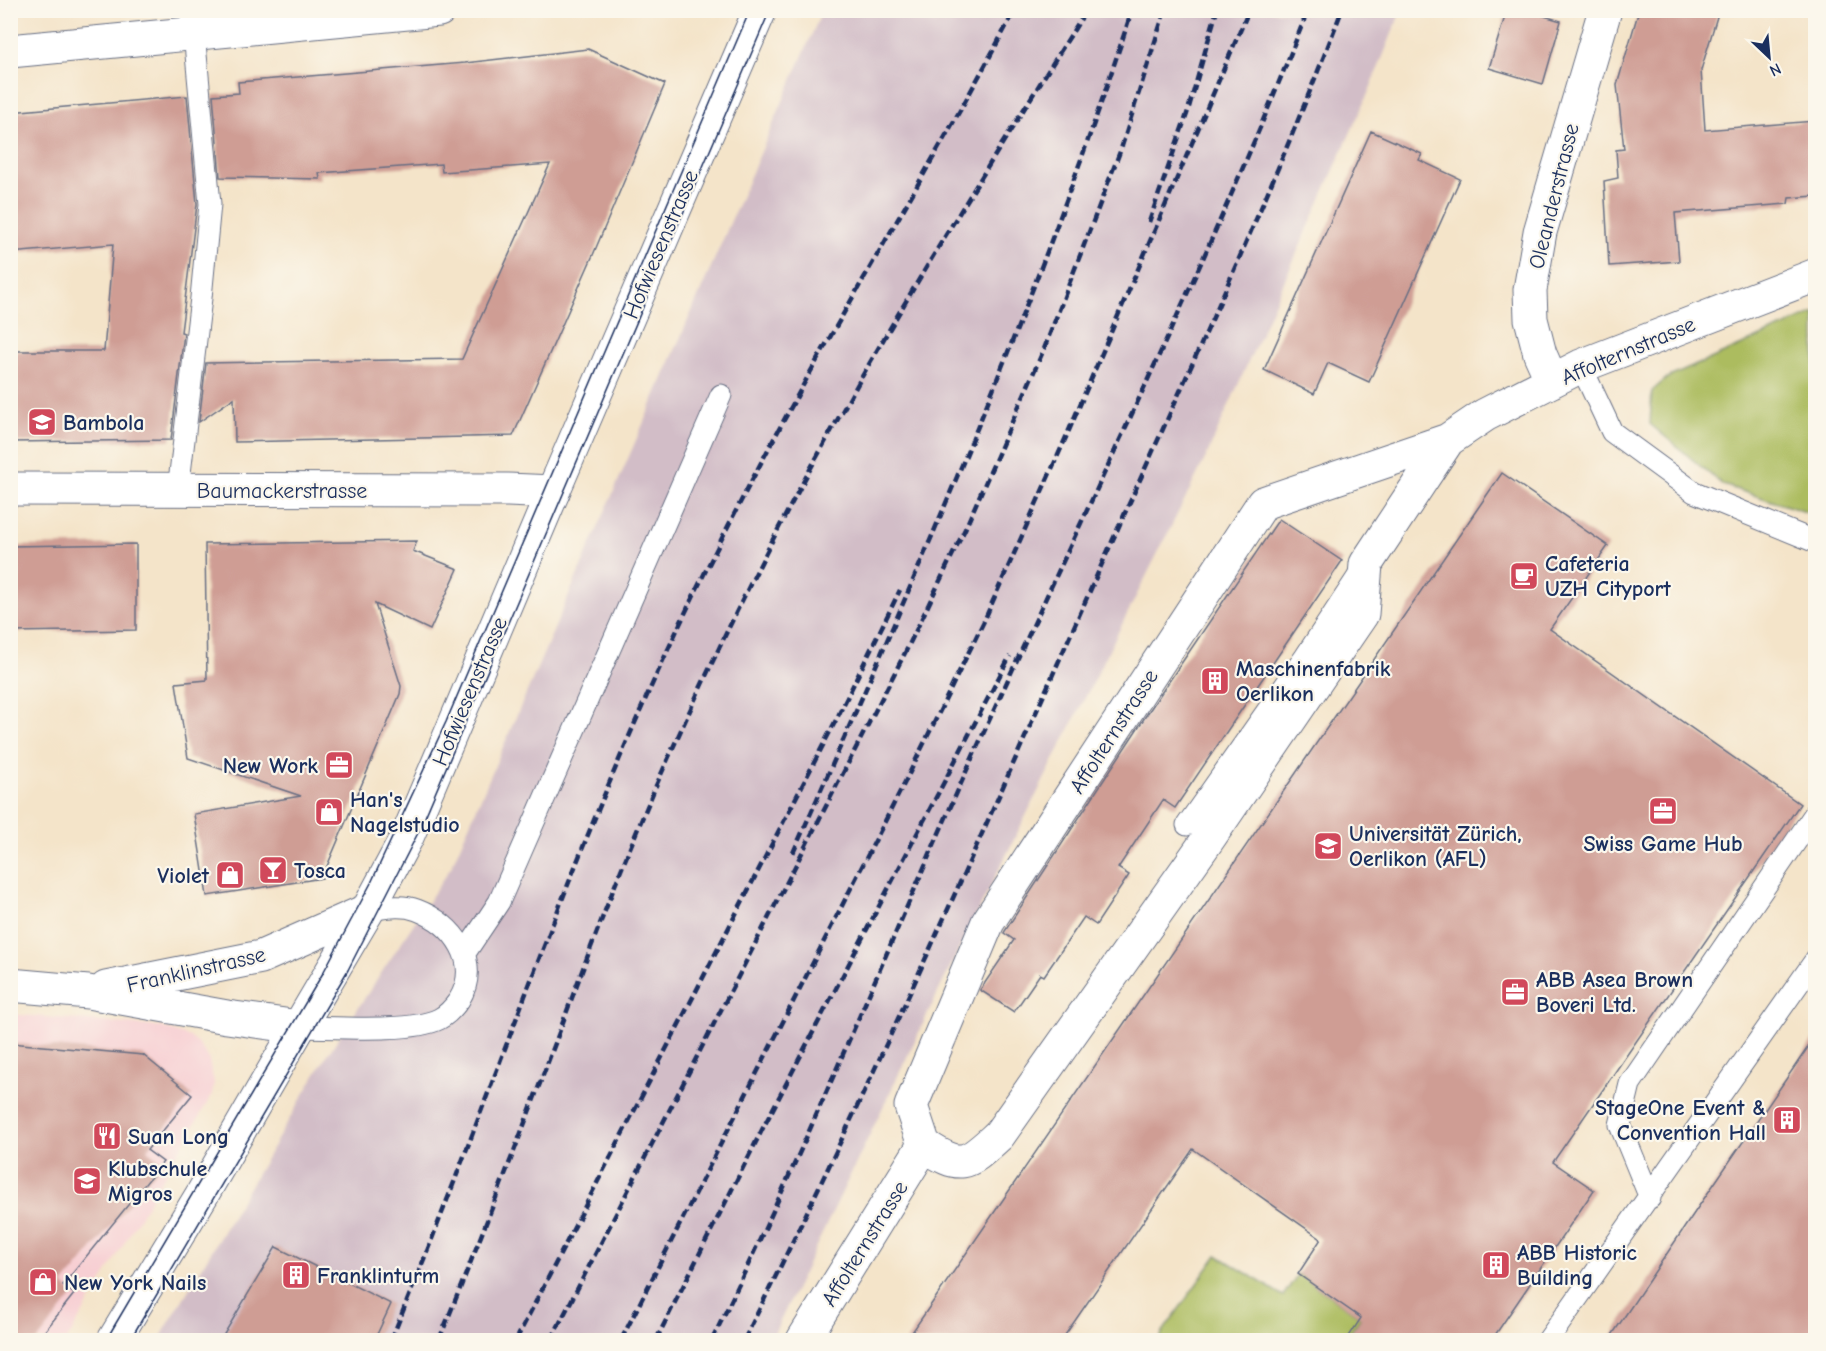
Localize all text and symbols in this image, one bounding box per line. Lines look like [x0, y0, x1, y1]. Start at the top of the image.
north arrow [1739, 27, 1799, 87]
text: N [1767, 59, 1784, 80]
street label: Oleanderstrasse [1523, 121, 1585, 272]
street label: Hofwiesenstrasse [618, 166, 704, 323]
street label: Affolternstrasse [1557, 311, 1699, 391]
school or university icon: Bambola [26, 406, 58, 438]
place label: Bambola [63, 410, 144, 436]
street label: Baumackerstrasse [197, 478, 367, 504]
place label: Cafeteria UZH Cityport [1545, 551, 1671, 602]
cafe icon: Cafeteria UZH Cityport [1508, 560, 1540, 592]
street label: Hofwiesenstrasse [427, 613, 513, 770]
place label: Maschinenfabrik Oerlikon [1236, 656, 1391, 707]
street label: Affolternstrasse [1064, 664, 1164, 799]
building icon: Maschinenfabrik Oerlikon [1199, 665, 1231, 697]
office icon: New Work [323, 749, 355, 781]
place label: New Work [223, 753, 318, 779]
place label: Han's Nagelstudio [350, 787, 460, 838]
office icon: Swiss Game Hub [1647, 795, 1679, 827]
shop icon: Han's Nagelstudio [313, 796, 345, 828]
place label: Universität Zürich, Oerlikon (AFL) [1349, 821, 1522, 872]
school or university icon: Universität Zürich, Oerlikon (AFL) [1312, 830, 1344, 862]
place label: Swiss Game Hub [1583, 831, 1743, 857]
bar icon: Tosca [257, 854, 289, 886]
place label: Tosca [294, 858, 346, 884]
shop icon: Violet [214, 859, 246, 891]
place label: Violet [157, 863, 210, 889]
street label: Franklinstrasse [124, 941, 268, 999]
place label: ABB Asea Brown Boveri Ltd. [1536, 967, 1693, 1018]
office icon: ABB Asea Brown Boveri Ltd. [1499, 976, 1531, 1008]
place label: StageOne Event & Convention Hall [1595, 1095, 1766, 1146]
building icon: StageOne Event & Convention Hall [1771, 1104, 1803, 1136]
restaurant icon: Suan Long [91, 1120, 123, 1152]
place label: Suan Long [128, 1124, 229, 1150]
place label: Klubschule Migros [108, 1156, 207, 1207]
school or university icon: Klubschule Migros [71, 1165, 103, 1197]
street label: Affolternstrasse [816, 1176, 914, 1311]
place label: ABB Historic Building [1517, 1240, 1638, 1291]
building icon: ABB Historic Building [1480, 1249, 1512, 1281]
building icon: Franklinturm [280, 1259, 312, 1291]
place label: Franklinturm [317, 1263, 439, 1289]
shop icon: New York Nails [27, 1266, 59, 1298]
place label: New York Nails [64, 1270, 206, 1296]

